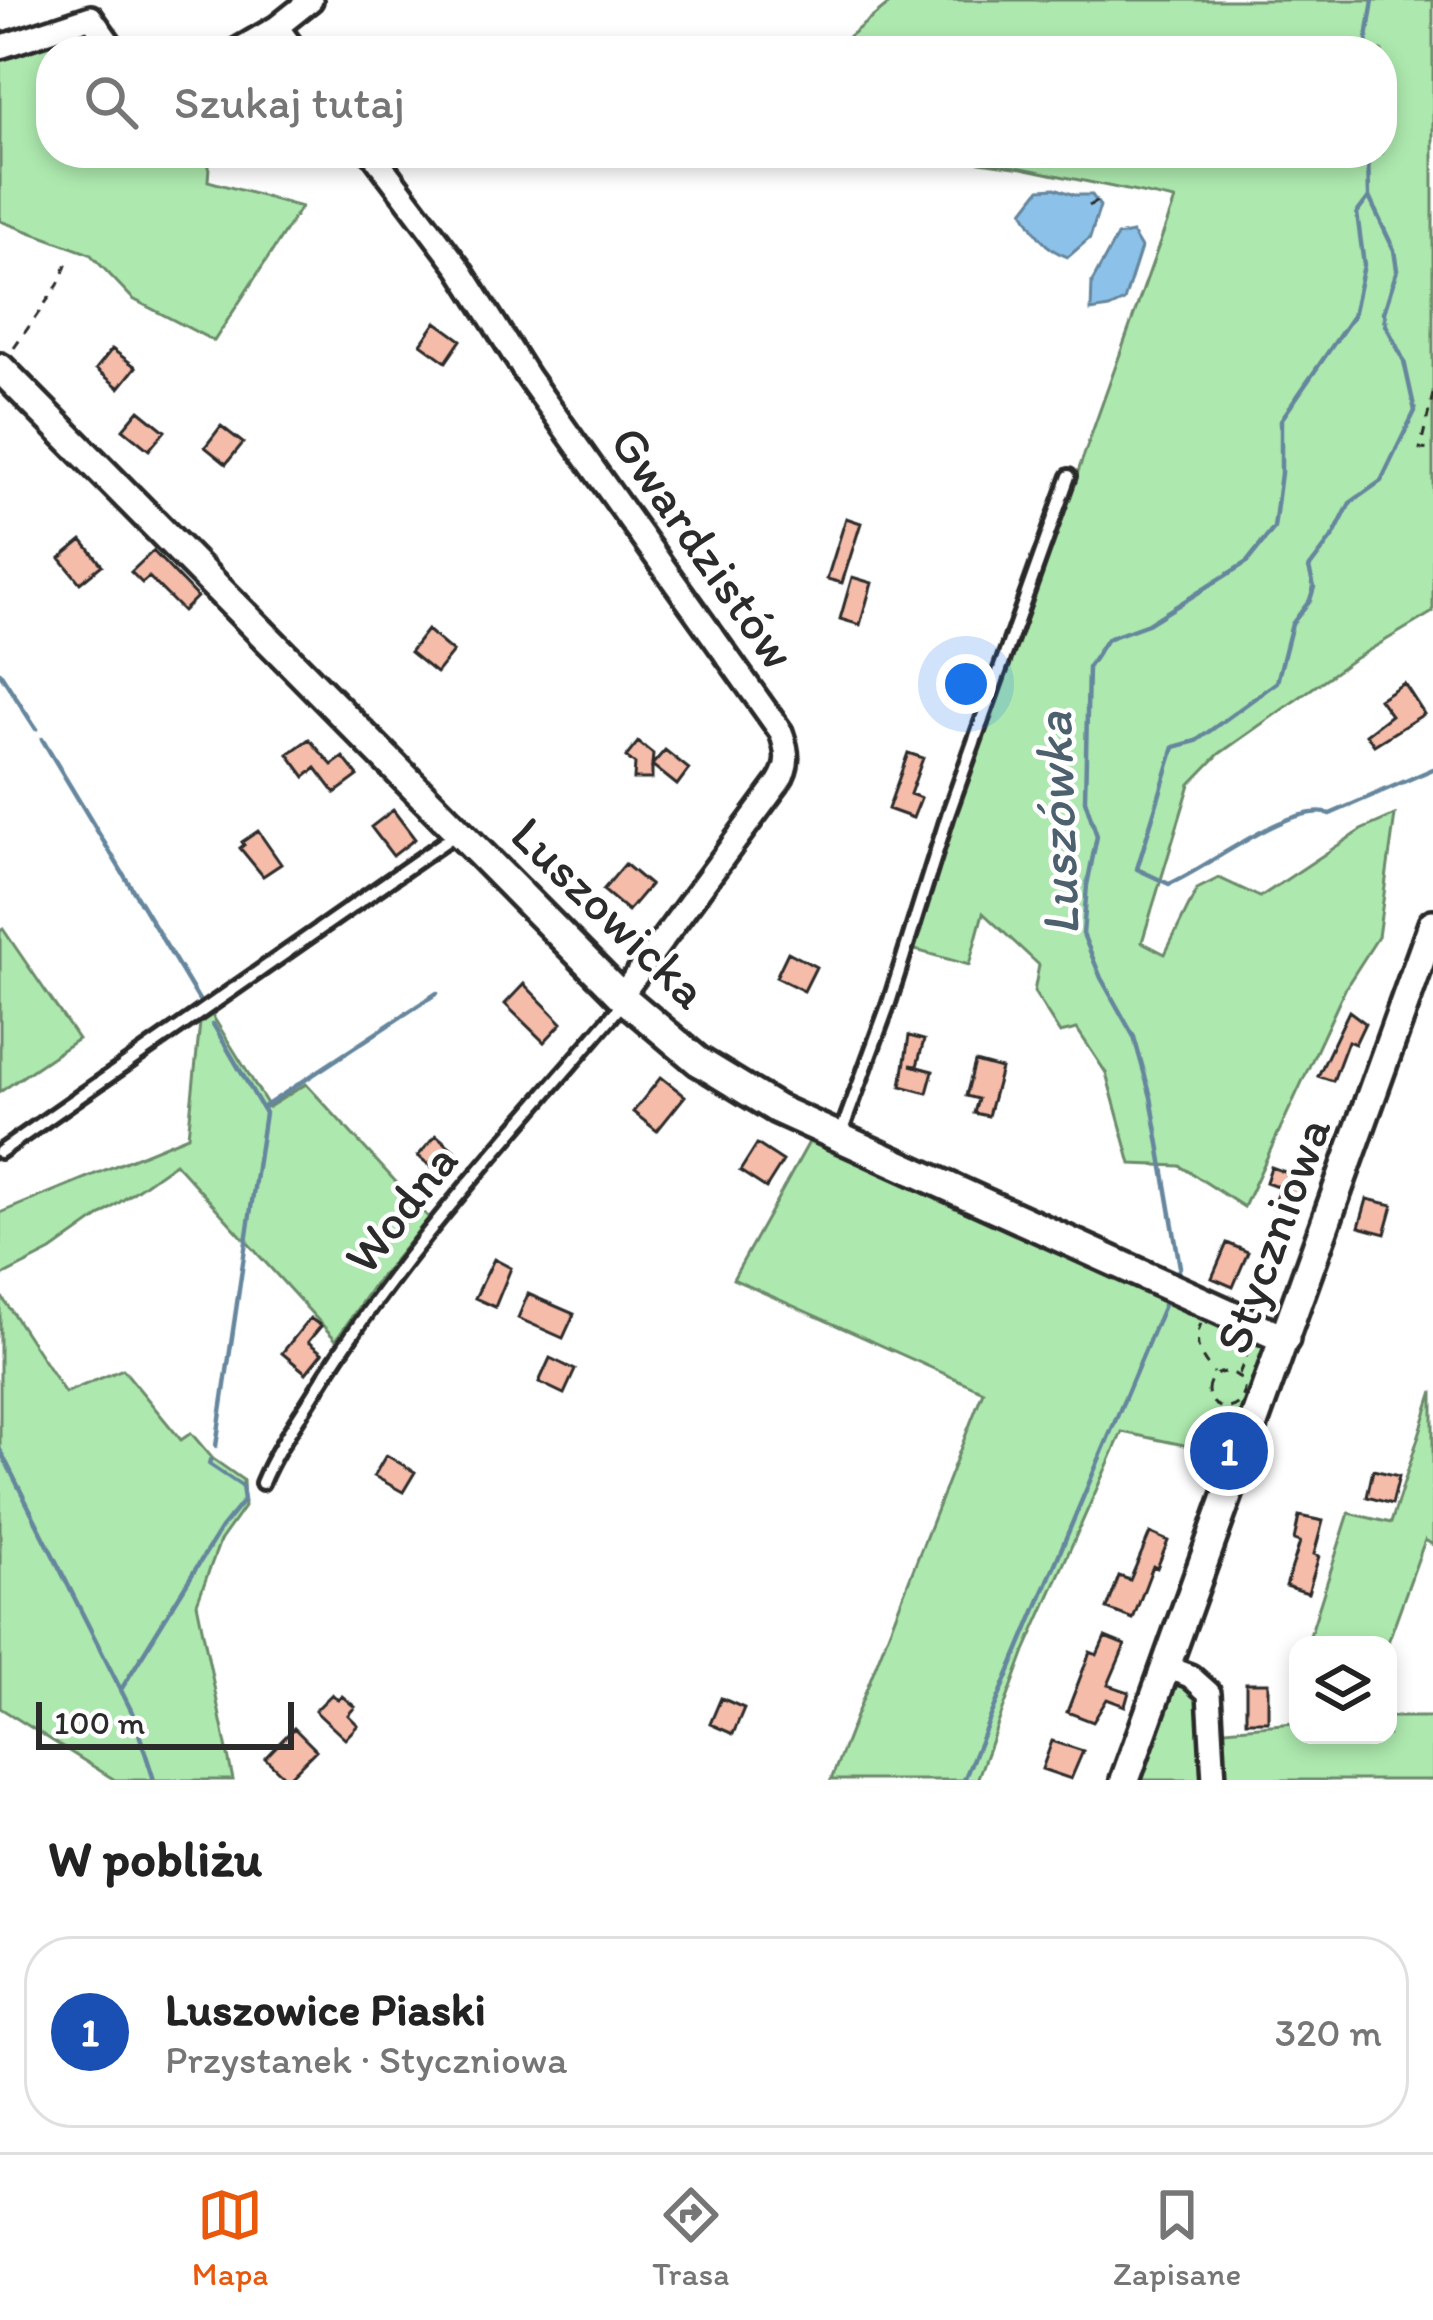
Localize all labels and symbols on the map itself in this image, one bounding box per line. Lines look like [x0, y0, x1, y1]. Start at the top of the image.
street label: Gwardzistów [598, 414, 810, 681]
your location [936, 654, 996, 714]
water label: Luszówka [1020, 709, 1093, 937]
street label: Luszowicka [499, 804, 721, 1021]
street label: Styczniowa [1202, 1109, 1343, 1362]
street label: Wodna [331, 1131, 470, 1286]
pin: 1 [1190, 1406, 1268, 1496]
scale bar [36, 1696, 294, 1749]

